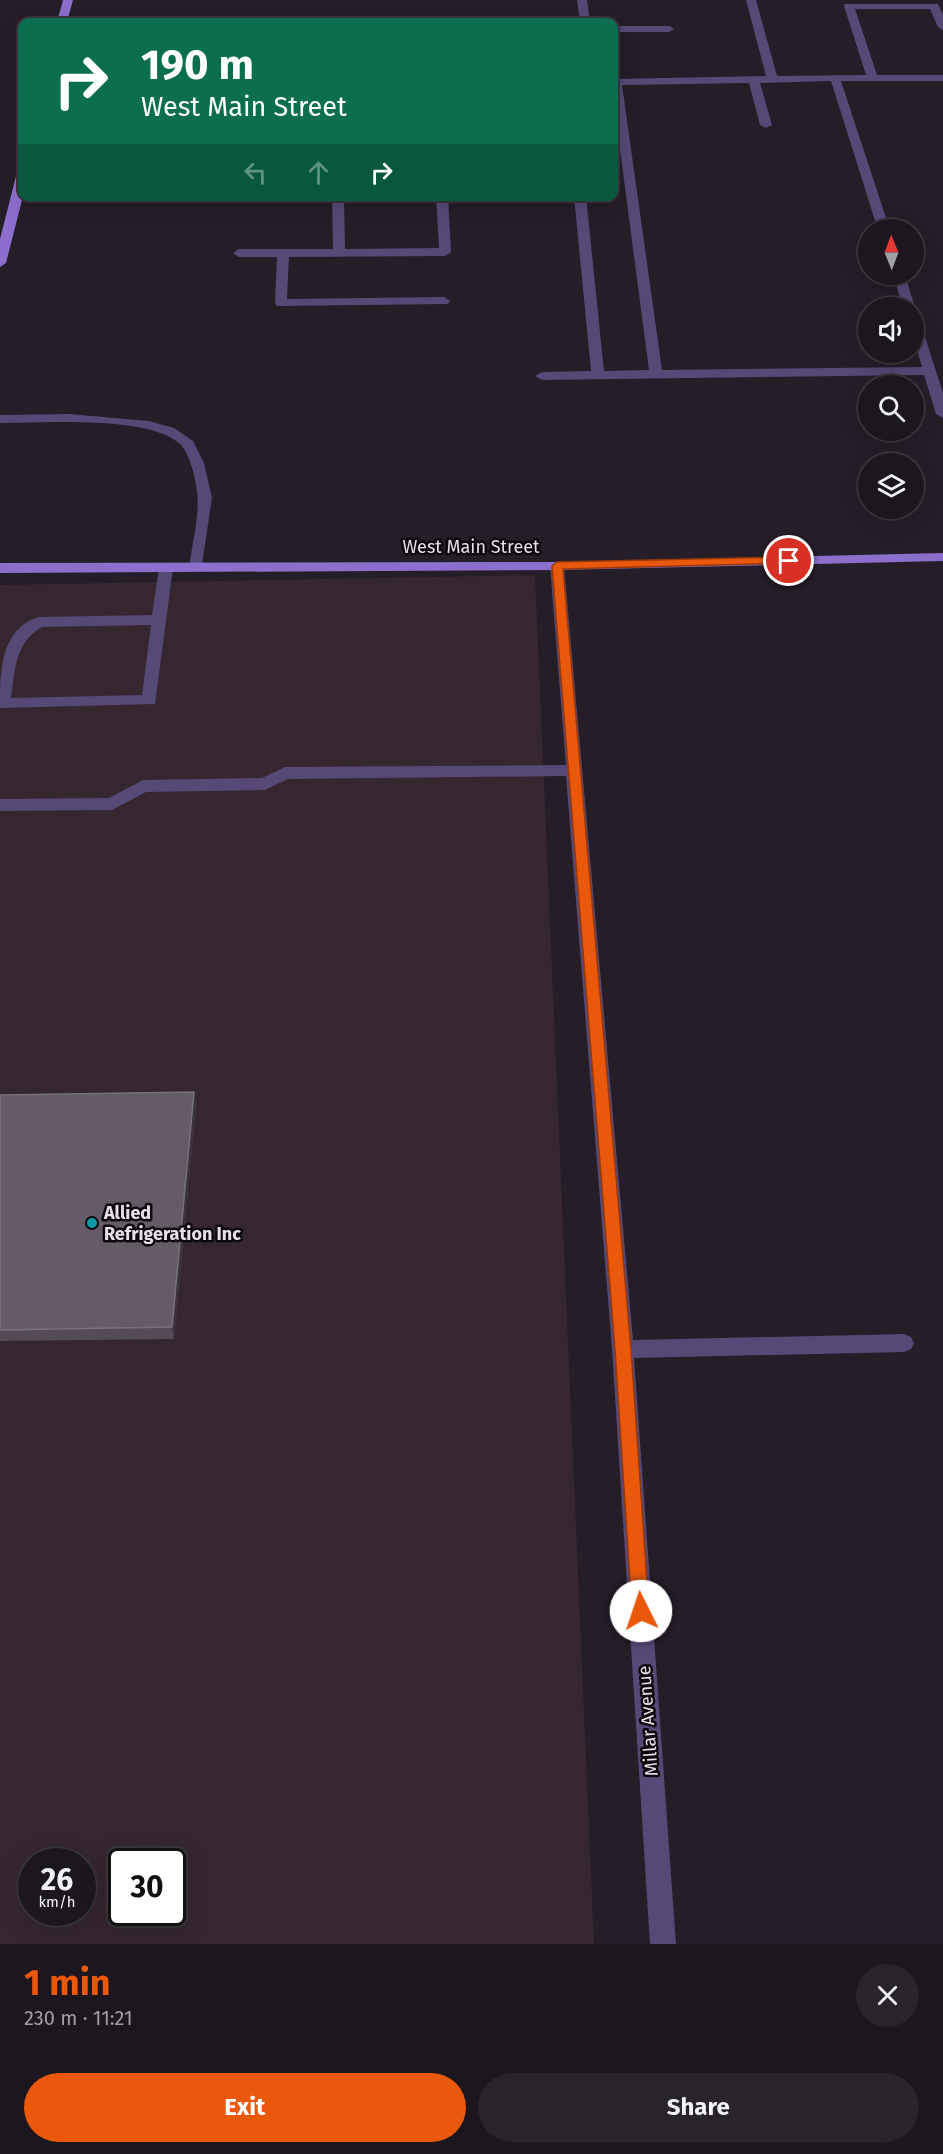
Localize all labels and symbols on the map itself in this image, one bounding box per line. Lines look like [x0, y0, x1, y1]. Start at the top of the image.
north arrow [858, 219, 924, 285]
pin [763, 535, 814, 586]
street label: West Main Street [402, 536, 540, 558]
place label: Allied Refrigeration Inc [103, 1202, 241, 1245]
marker: Allied Refrigeration Inc [85, 1216, 99, 1230]
position arrow [609, 1579, 673, 1643]
street label: Millar Avenue [633, 1665, 663, 1777]
speed limit sign: 30 [108, 1848, 186, 1926]

